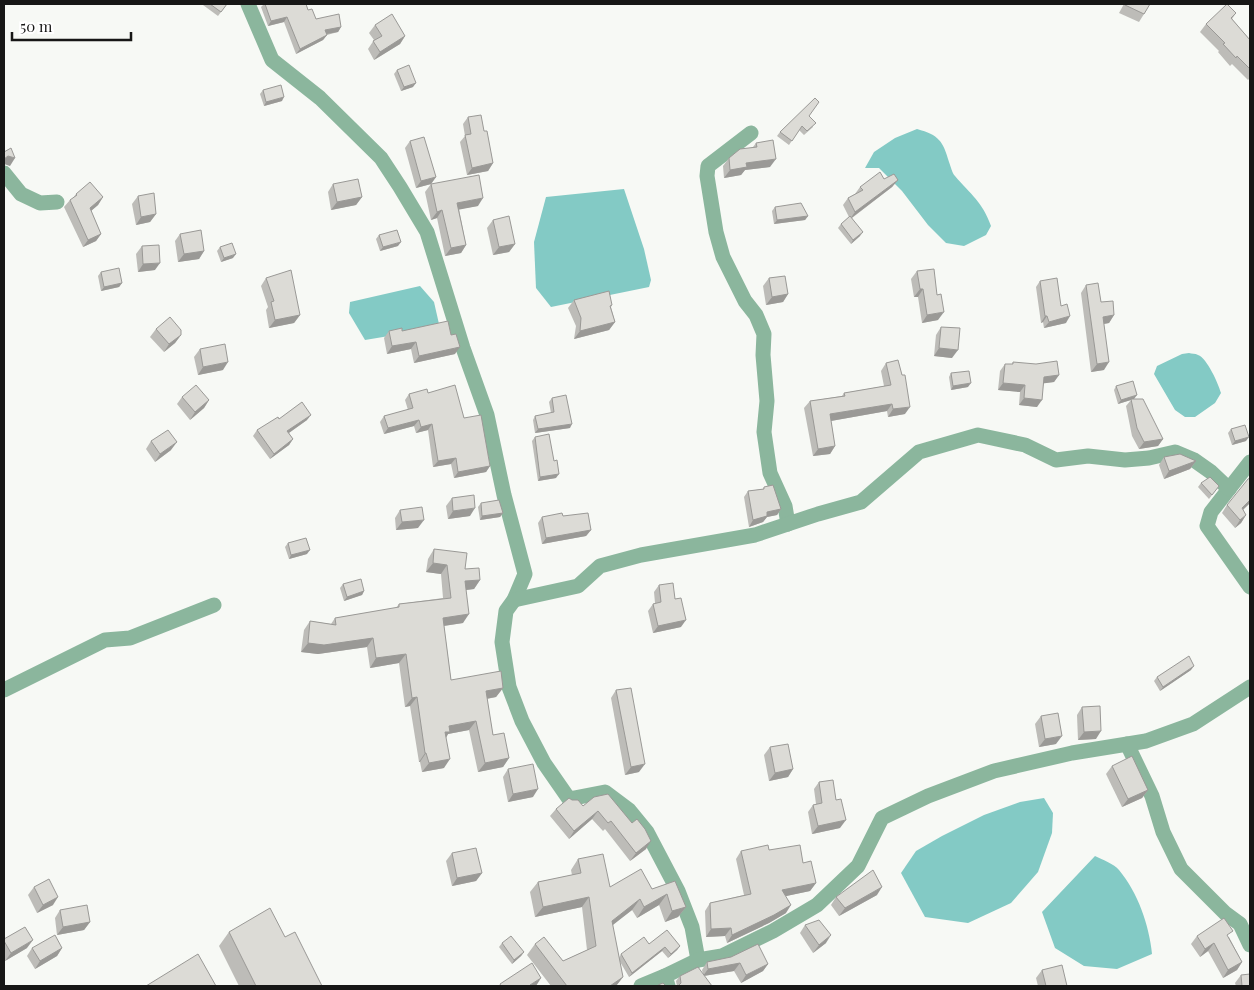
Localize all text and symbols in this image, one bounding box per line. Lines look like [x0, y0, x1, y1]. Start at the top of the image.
scale bar [12, 10, 131, 42]
text: 50 m [20, 16, 53, 36]

